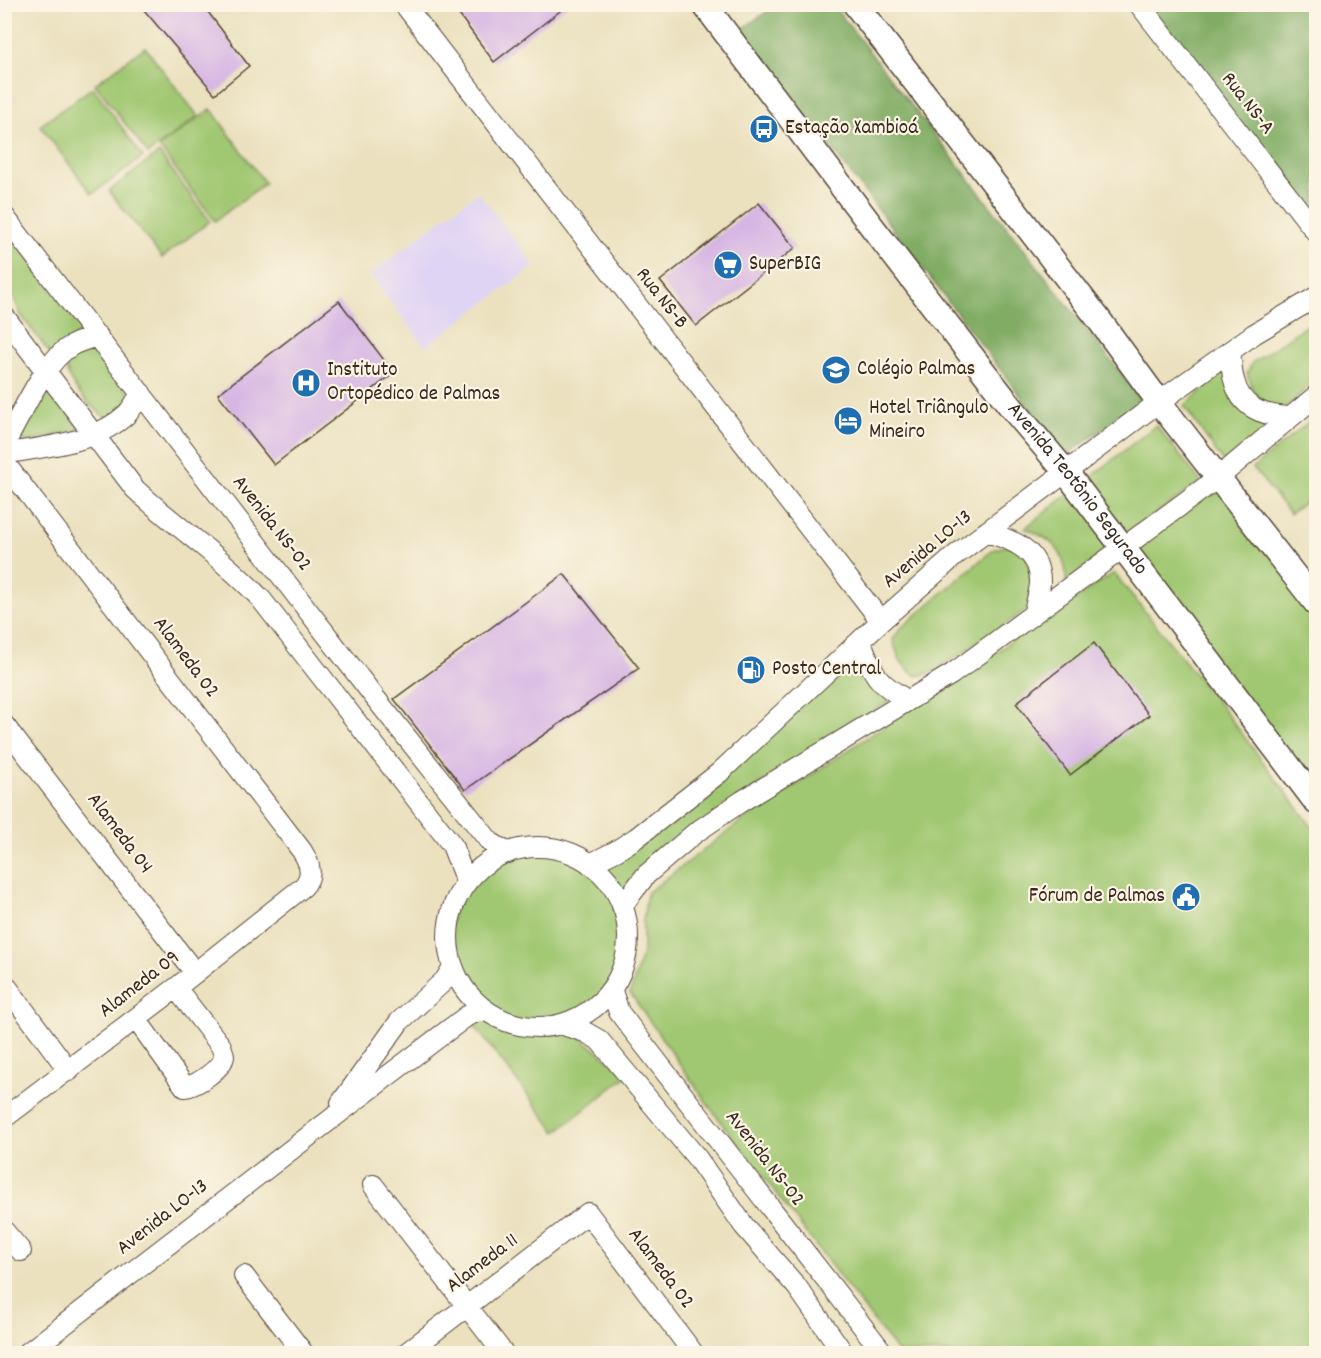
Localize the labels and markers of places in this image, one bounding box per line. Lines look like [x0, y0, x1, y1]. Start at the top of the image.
bus stop icon: Estação Xambioá [748, 113, 780, 145]
place label: Estação Xambioá [785, 114, 919, 144]
supermarket icon: SuperBIG [712, 249, 744, 281]
place label: SuperBIG [749, 250, 821, 280]
school or university icon: Colégio Palmas [820, 354, 852, 386]
place label: Colégio Palmas [857, 355, 975, 385]
place label: Instituto Ortopédico de Palmas [327, 356, 500, 410]
hospital icon: Instituto Ortopédico de Palmas [290, 367, 322, 399]
place label: Hotel Triângulo Mineiro [869, 394, 989, 448]
hotel icon: Hotel Triângulo Mineiro [832, 405, 864, 437]
fuel station icon: Posto Central [735, 654, 767, 686]
place label: Posto Central [772, 655, 881, 685]
public building icon: Fórum de Palmas [1170, 881, 1202, 913]
place label: Fórum de Palmas [1029, 882, 1165, 912]

